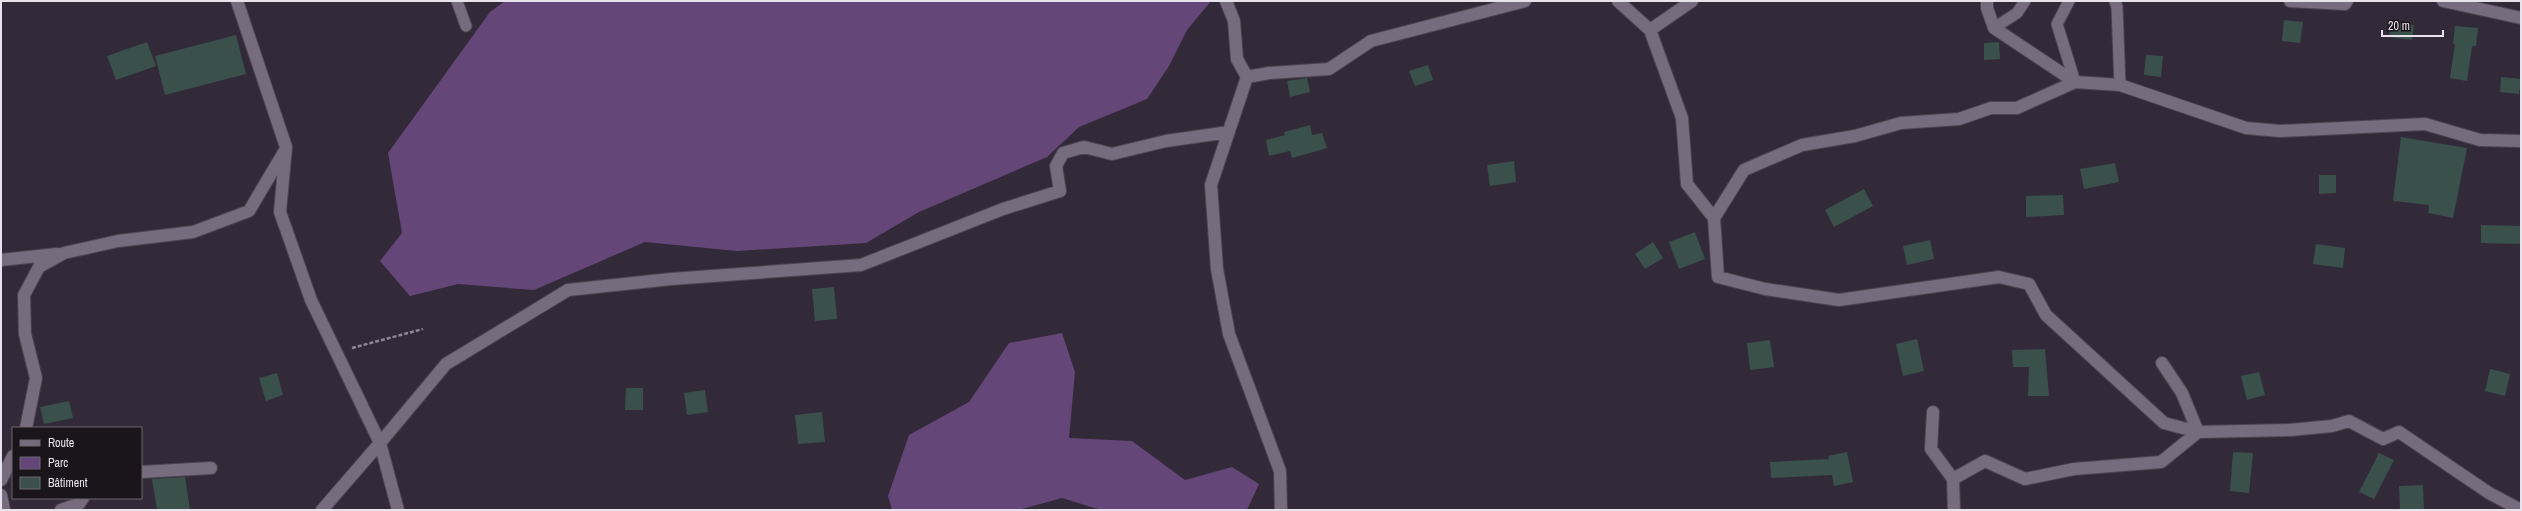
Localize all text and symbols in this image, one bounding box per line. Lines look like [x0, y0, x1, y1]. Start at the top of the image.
scale bar [2382, 12, 2443, 38]
text: 20 m [2388, 18, 2410, 34]
legend [12, 427, 142, 499]
text: Route [48, 435, 74, 451]
text: Parc [48, 455, 68, 471]
text: Bâtiment [48, 475, 88, 491]

